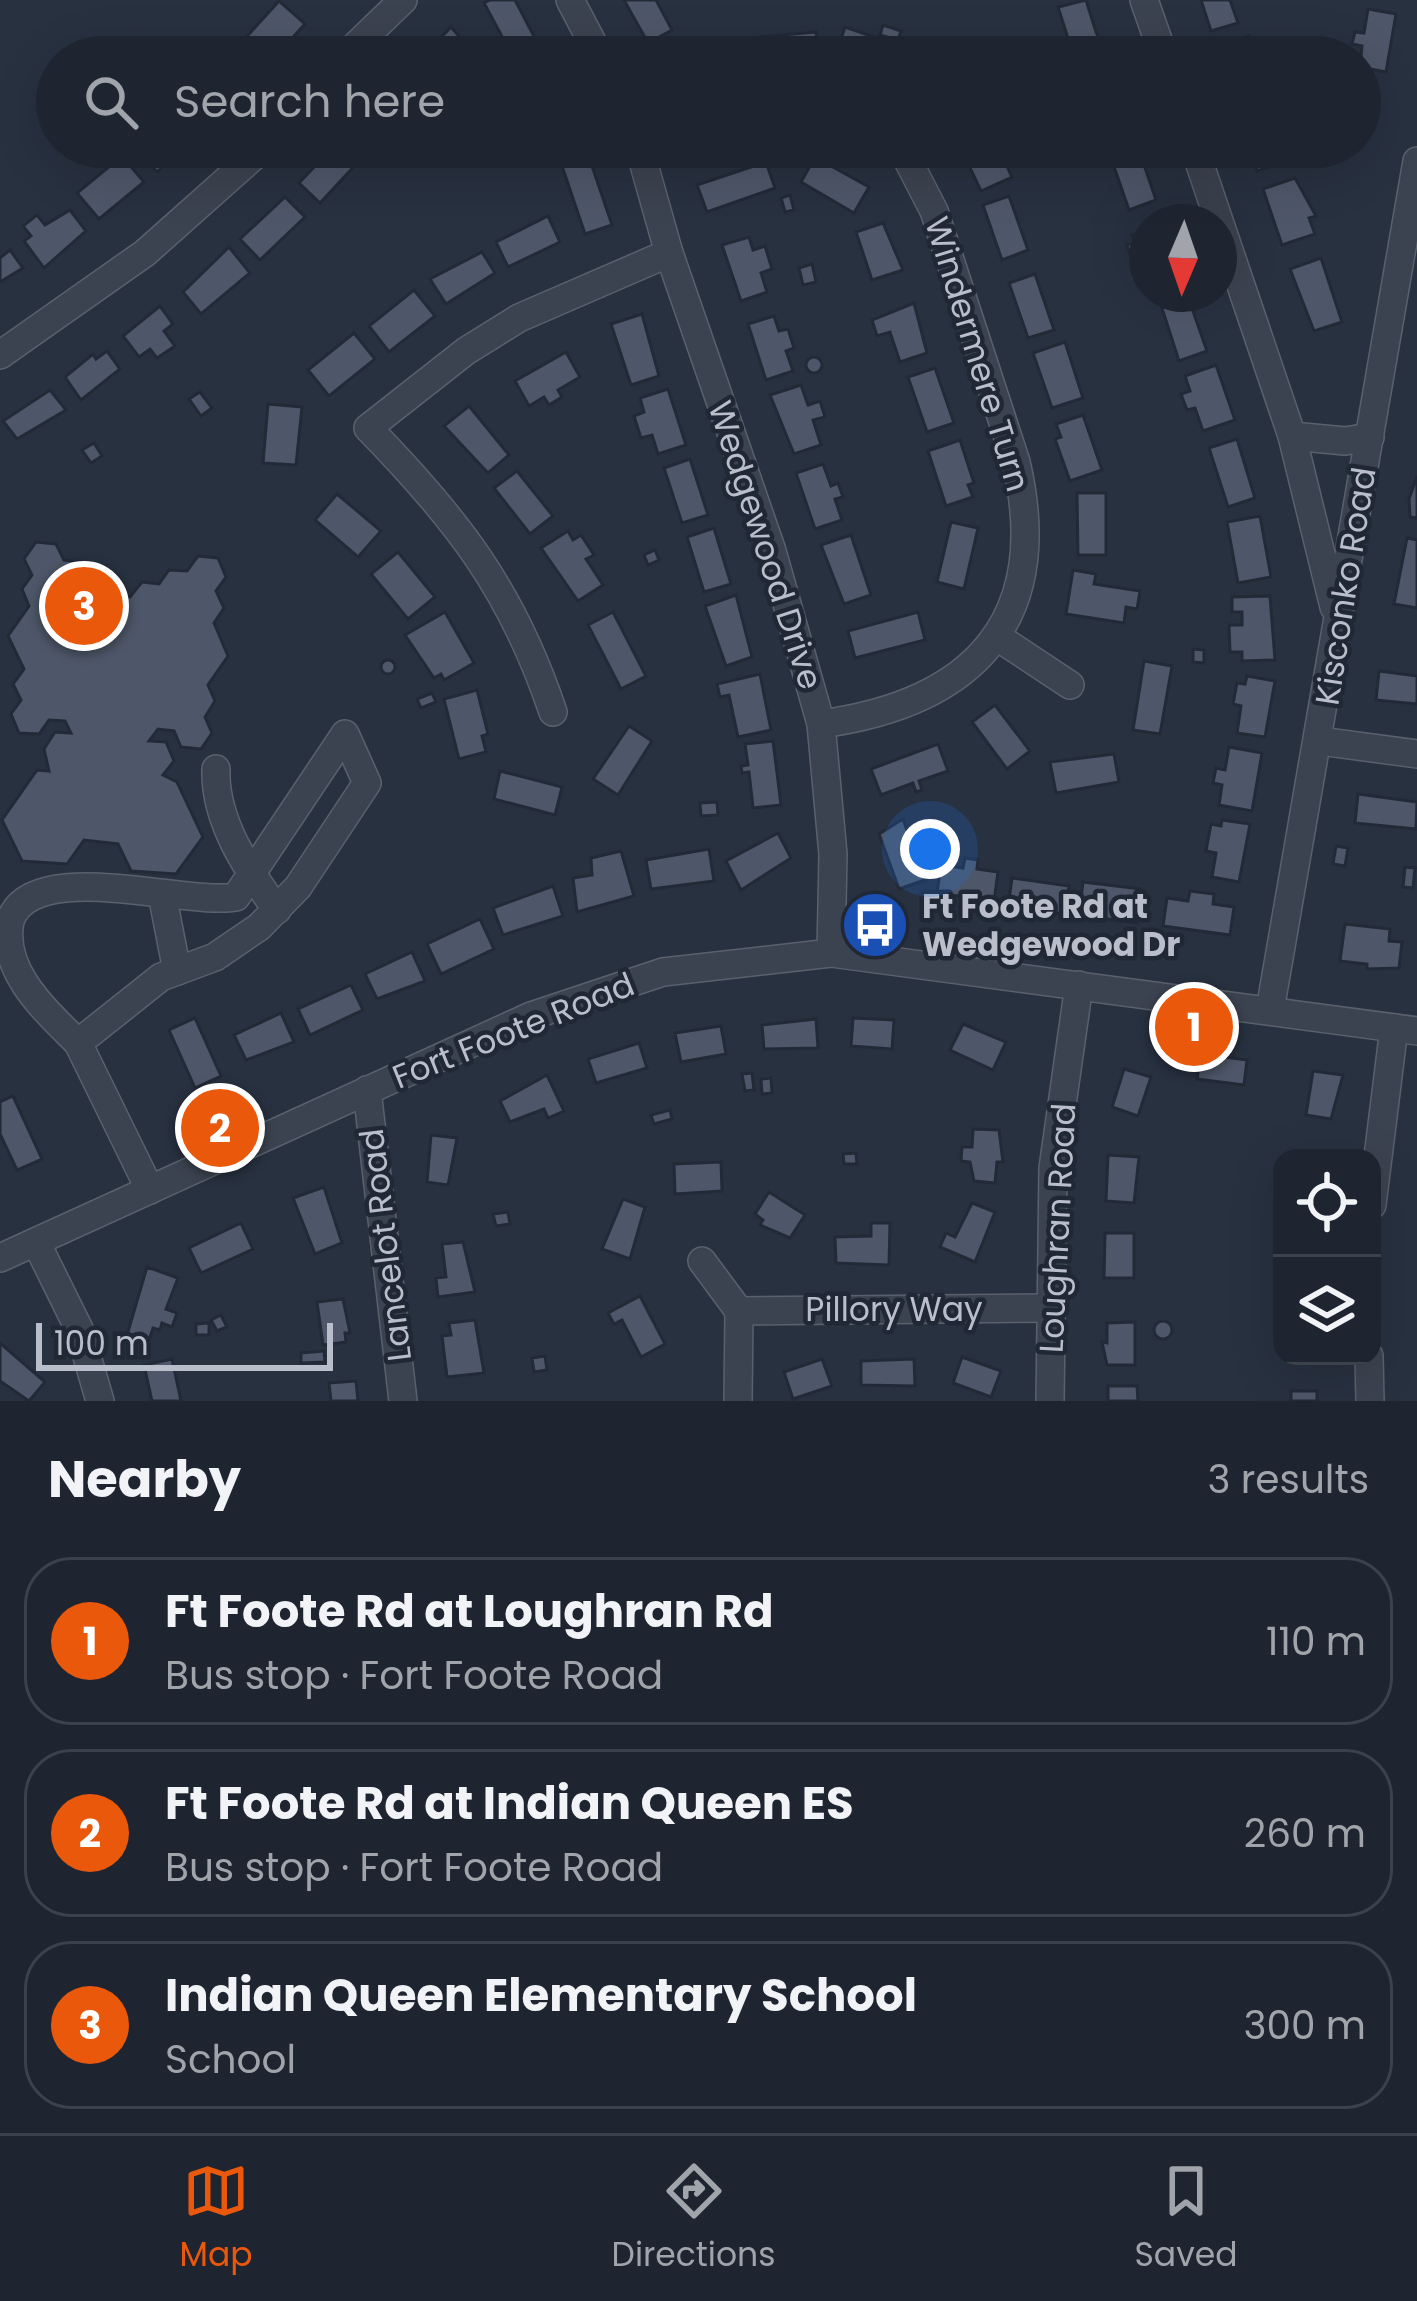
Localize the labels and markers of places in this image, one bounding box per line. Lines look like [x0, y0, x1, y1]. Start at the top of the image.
pin: 3 [45, 561, 123, 651]
place label: Ft Foote Rd at Wedgewood Dr [922, 883, 1180, 968]
bus stop icon: Ft Foote Rd at Wedgewood Dr [840, 890, 910, 960]
pin: 1 [1155, 982, 1233, 1072]
pin: 2 [181, 1083, 259, 1173]

